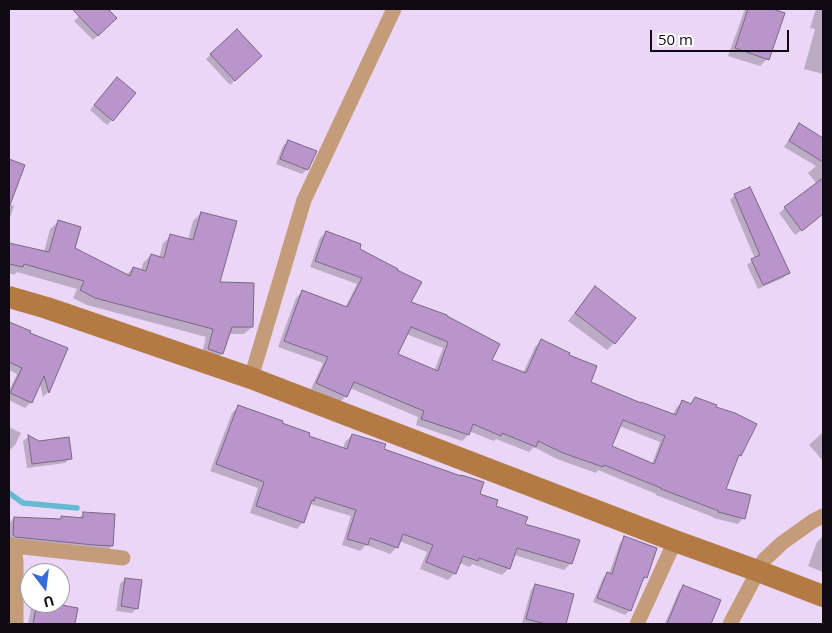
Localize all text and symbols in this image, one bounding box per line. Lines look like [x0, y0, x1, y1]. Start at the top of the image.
scale bar [652, 20, 791, 52]
text: 50 m [658, 29, 693, 49]
north arrow [20, 563, 70, 613]
text: U [41, 591, 56, 613]

